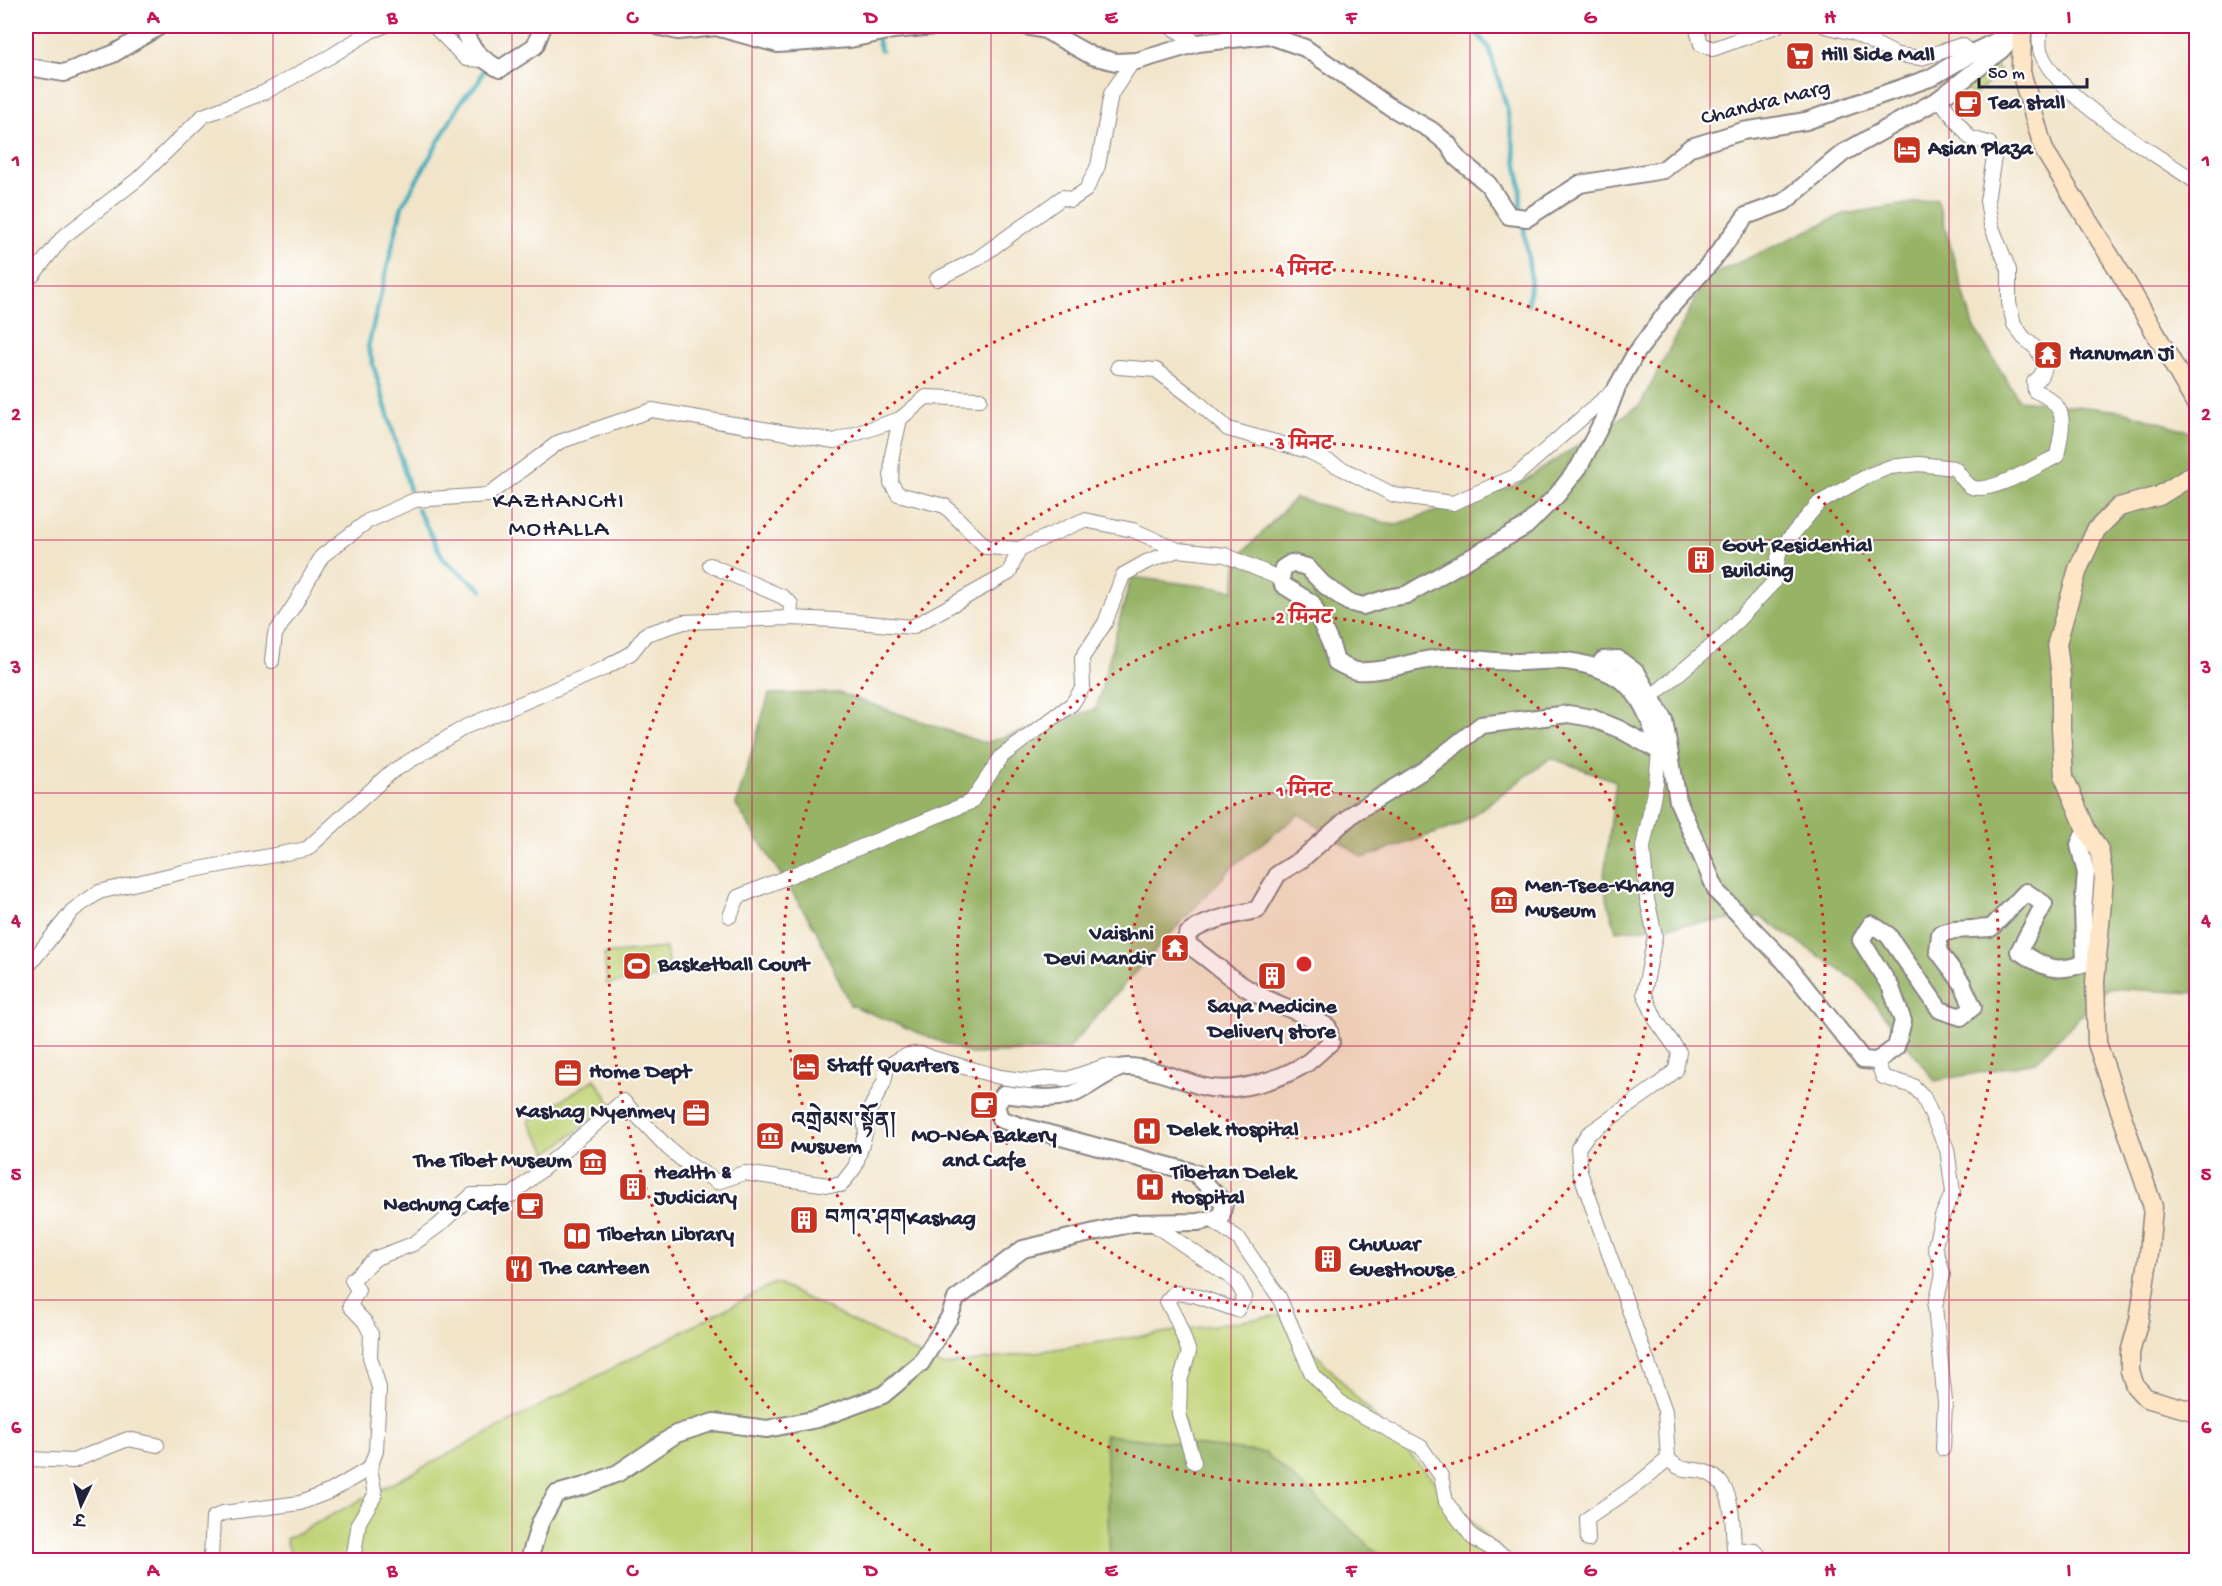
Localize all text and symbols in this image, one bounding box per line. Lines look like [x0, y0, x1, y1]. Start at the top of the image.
text: A [146, 8, 161, 31]
text: B [386, 8, 398, 31]
text: C [626, 8, 640, 31]
text: D [862, 8, 878, 31]
text: E [1105, 8, 1119, 31]
text: F [1345, 8, 1358, 31]
text: G [1584, 8, 1598, 31]
text: H [1824, 8, 1836, 31]
text: I [2067, 8, 2072, 31]
supermarket icon: Hill Side Mall [1784, 40, 1816, 72]
place label: Hill Side Mall [1821, 43, 1935, 69]
scale bar [1979, 51, 2087, 89]
text: 50 m [1988, 64, 2025, 85]
street label: Chandra Marg [1699, 75, 1833, 133]
cafe icon: Tea stall [1952, 88, 1984, 120]
place label: Tea stall [1987, 91, 2065, 117]
hotel icon: Asian Plaza [1891, 134, 1923, 166]
place label: Asian Plaza [1927, 137, 2035, 163]
text: 1 [11, 151, 20, 174]
text: 1 [2201, 151, 2210, 174]
text: 4 मिनट [1275, 254, 1334, 282]
temple icon: Hanuman Ji [2032, 339, 2064, 371]
place label: Hanuman Ji [2069, 342, 2175, 368]
text: 2 [11, 405, 21, 428]
text: 2 [2201, 405, 2211, 428]
text: 3 मिनट [1274, 428, 1335, 456]
district label: KAZHANCHI MOHALLA [493, 488, 625, 545]
place label: Govt Residential Building [1721, 534, 1873, 585]
building icon: Govt Residential Building [1685, 544, 1717, 576]
text: 2 मिनट [1276, 602, 1335, 630]
text: 3 [10, 658, 21, 681]
text: 3 [2200, 658, 2211, 681]
text: 1 मिनट [1275, 775, 1334, 803]
place label: Men-Tsee-Khang Museum [1525, 874, 1675, 925]
museum icon: Men-Tsee-Khang Museum [1488, 884, 1520, 916]
text: 4 [10, 911, 21, 934]
text: 4 [2200, 911, 2211, 934]
place label: Vaishni Devi Mandir [1043, 922, 1156, 973]
temple icon: Vaishni Devi Mandir [1159, 932, 1191, 964]
sports icon: Basketball Court [621, 950, 653, 982]
place label: Basketball Court [657, 953, 811, 979]
centre of rings [1294, 954, 1314, 974]
building icon: Saya Medicine Delivery store [1256, 960, 1288, 992]
place label: Saya Medicine Delivery store [1206, 995, 1337, 1046]
hotel icon: Staff Quarters [790, 1051, 822, 1083]
place label: Staff Quarters [827, 1054, 960, 1080]
office icon: Home Dept [552, 1057, 584, 1089]
place label: Home Dept [589, 1060, 693, 1086]
cafe icon: MO-NGA Bakery and Cafe [968, 1089, 1000, 1121]
office icon: Kashag Nyenmey [680, 1097, 712, 1129]
place label: Kashag Nyenmey [515, 1100, 675, 1126]
place label: འགྲེམས་སྟོན། Musuem [791, 1102, 896, 1161]
hospital icon: Delek Hospital [1131, 1115, 1163, 1147]
place label: Delek Hospital [1166, 1118, 1299, 1144]
museum icon: འགྲེམས་སྟོན། Musuem [754, 1120, 786, 1152]
place label: MO-NGA Bakery and Cafe [911, 1124, 1057, 1175]
museum icon: The Tibet Museum [577, 1146, 609, 1178]
place label: The Tibet Museum [412, 1149, 572, 1175]
place label: Health & Judiciary [653, 1161, 737, 1212]
place label: Tibetan Delek Hospital [1169, 1161, 1298, 1212]
text: 5 [11, 1165, 22, 1188]
text: 5 [2201, 1165, 2212, 1188]
building icon: Health & Judiciary [617, 1171, 649, 1203]
hospital icon: Tibetan Delek Hospital [1134, 1171, 1166, 1203]
cafe icon: Nechung Cafe [514, 1190, 546, 1222]
place label: Nechung Cafe [383, 1193, 510, 1219]
building icon: བཀའ་ཤགKashag [788, 1204, 820, 1236]
place label: བཀའ་ཤགKashag [825, 1207, 976, 1235]
library icon: Tibetan Library [561, 1220, 593, 1252]
place label: Tibetan Library [596, 1223, 734, 1249]
place label: Chuwar Guesthouse [1348, 1233, 1455, 1284]
building icon: Chuwar Guesthouse [1312, 1243, 1344, 1275]
restaurant icon: The canteen [503, 1253, 535, 1285]
place label: The canteen [538, 1256, 650, 1282]
text: 6 [11, 1418, 22, 1441]
text: 6 [2201, 1418, 2212, 1441]
north arrow [51, 1475, 111, 1535]
text: उ [73, 1506, 88, 1527]
text: A [146, 1561, 161, 1584]
text: B [386, 1561, 398, 1584]
text: C [626, 1561, 640, 1584]
text: D [862, 1561, 878, 1584]
text: E [1105, 1561, 1119, 1584]
text: F [1345, 1561, 1358, 1584]
text: G [1584, 1561, 1598, 1584]
text: H [1824, 1561, 1836, 1584]
text: I [2067, 1561, 2072, 1584]

